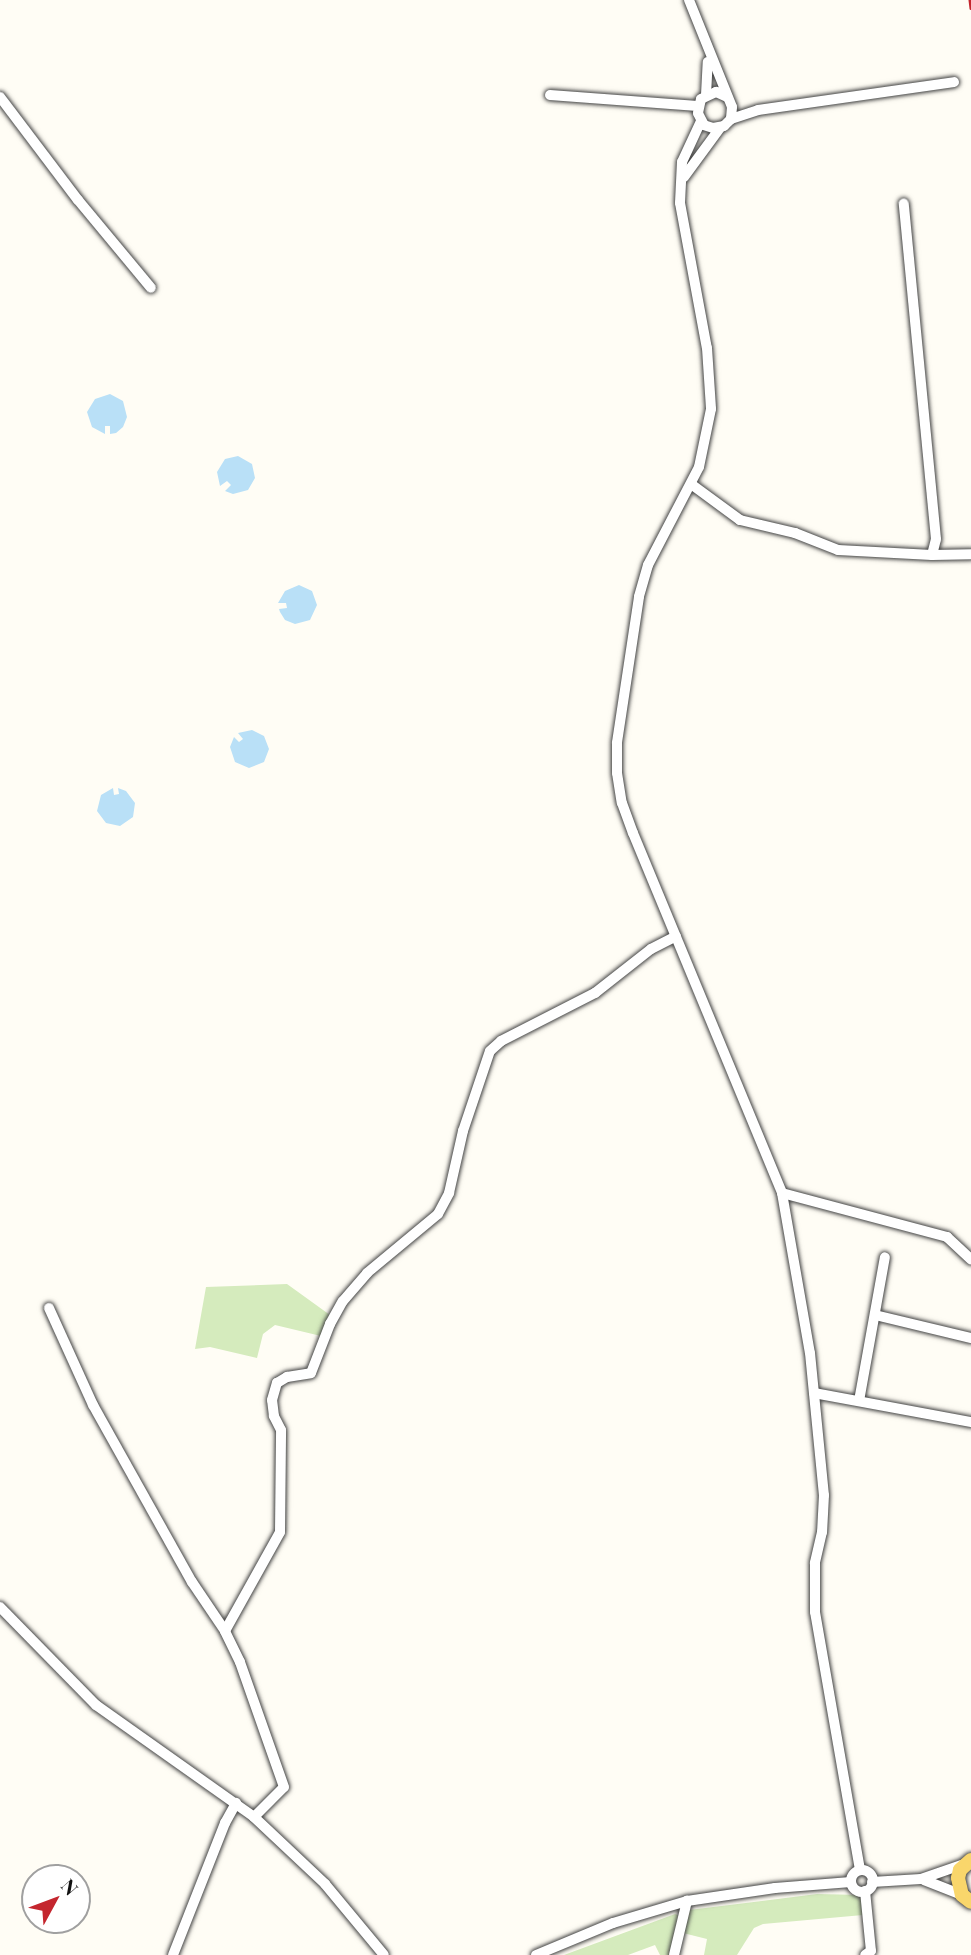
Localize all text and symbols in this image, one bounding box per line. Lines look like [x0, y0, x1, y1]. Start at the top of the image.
north arrow [21, 1864, 91, 1934]
text: N [56, 1873, 85, 1900]

